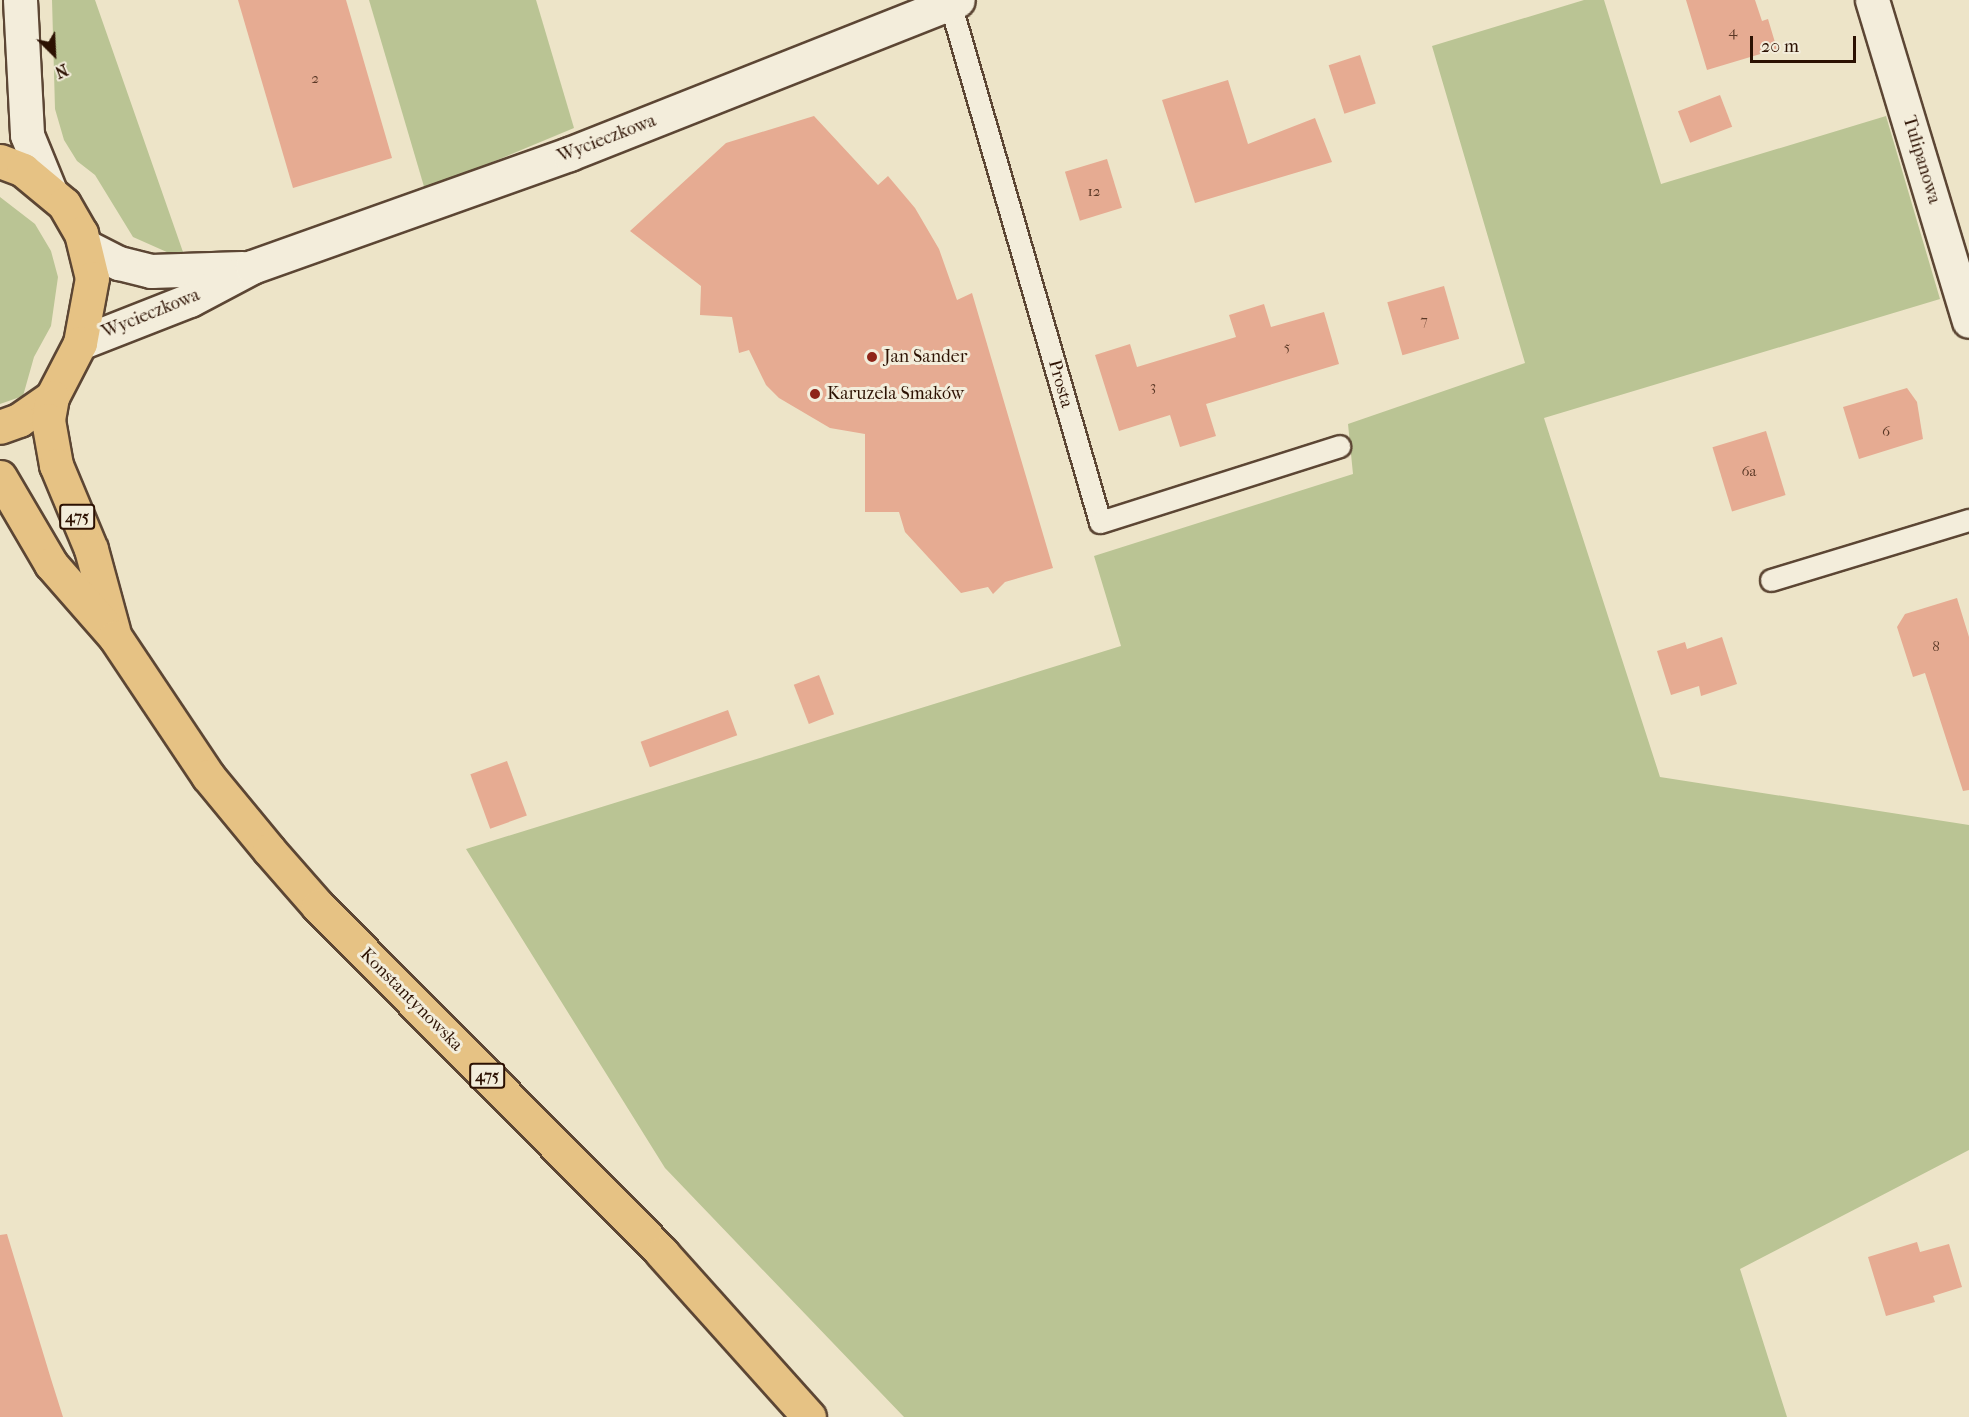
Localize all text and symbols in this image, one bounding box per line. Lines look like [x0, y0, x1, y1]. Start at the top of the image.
house number: 4 [1729, 23, 1737, 41]
north arrow [24, 24, 84, 84]
scale bar [1753, 24, 1860, 62]
text: 20 m [1761, 36, 1799, 57]
text: N [52, 60, 71, 82]
house number: 2 [311, 70, 319, 88]
street label: Wycieczkowa [555, 110, 659, 168]
street label: Tulipanowa [1897, 113, 1945, 207]
house number: 12 [1087, 183, 1101, 201]
street label: Wycieczkowa [99, 285, 203, 343]
house number: 7 [1420, 312, 1428, 330]
house number: 5 [1284, 338, 1290, 356]
place label: Jan Sander [884, 346, 967, 368]
marker: Jan Sander [865, 350, 879, 364]
street label: Prosta [1043, 358, 1077, 410]
house number: 3 [1150, 378, 1156, 396]
place label: Karuzela Smaków [827, 383, 964, 405]
marker: Karuzela Smaków [808, 387, 822, 401]
house number: 6 [1882, 423, 1890, 441]
house number: 6a [1741, 463, 1757, 481]
road number: 475 [59, 504, 95, 530]
house number: 8 [1932, 638, 1940, 656]
street label: Konstantynowska [355, 944, 467, 1056]
road number: 475 [469, 1063, 505, 1089]

